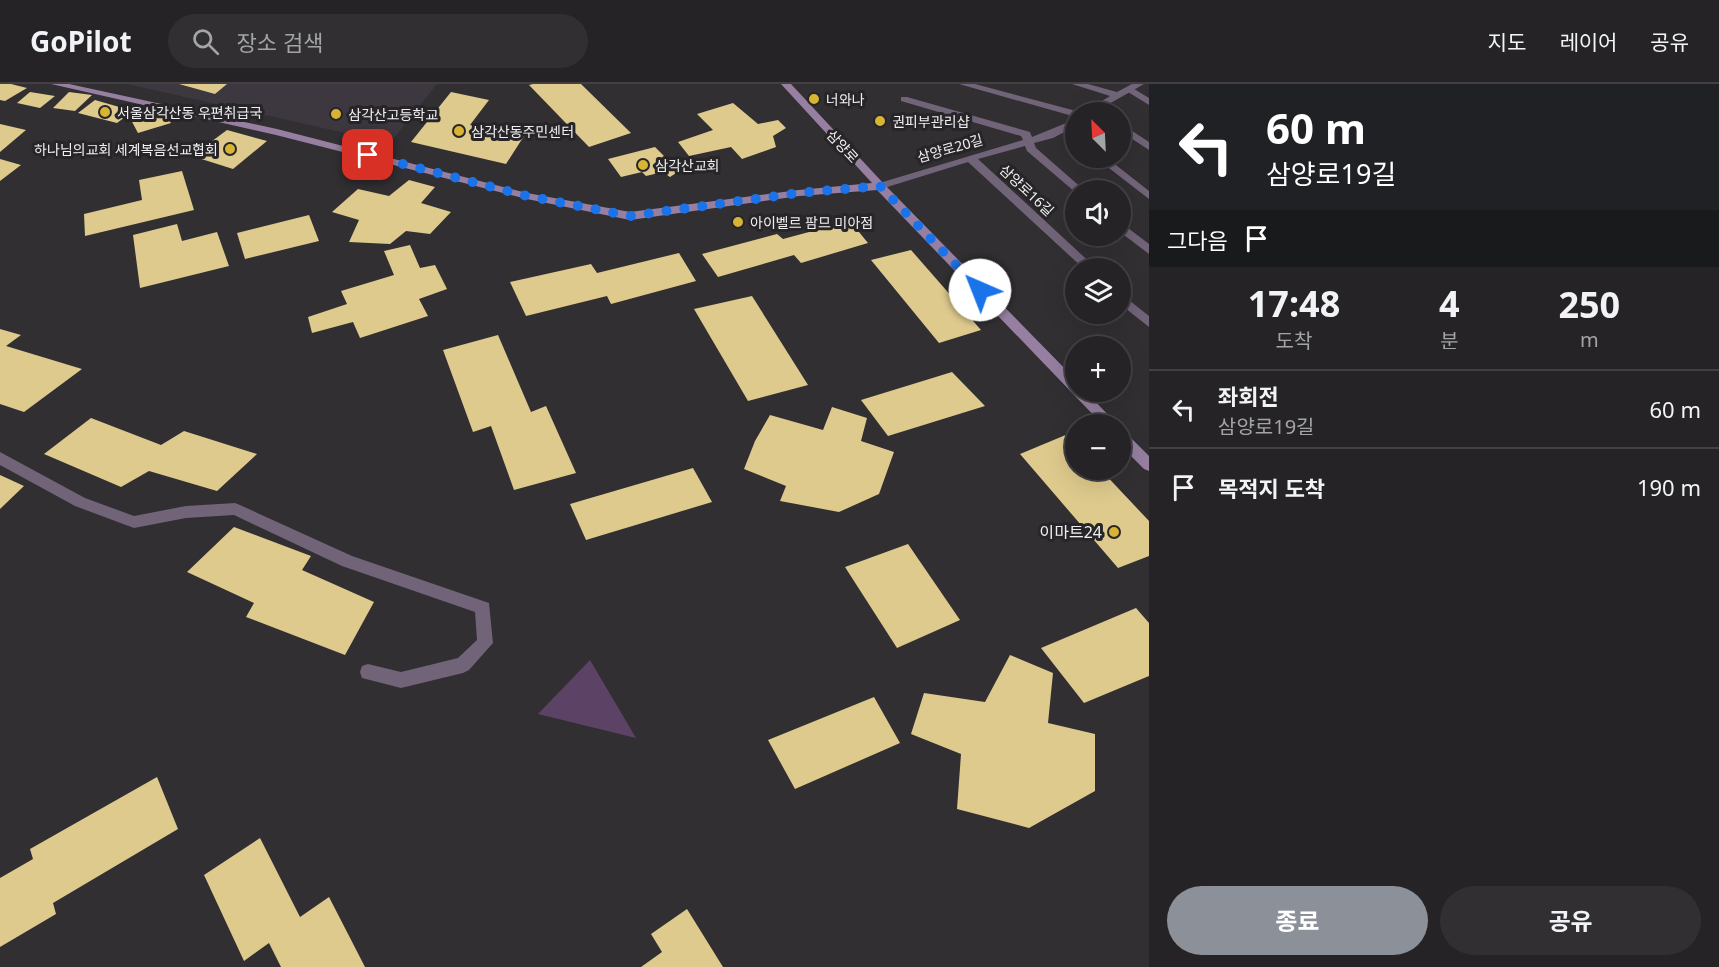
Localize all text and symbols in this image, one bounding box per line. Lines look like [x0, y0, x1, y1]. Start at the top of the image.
search box [168, 14, 588, 68]
text: GoPilot [30, 22, 132, 60]
icon: search [189, 25, 222, 58]
text: 장소 검색 [237, 27, 323, 57]
text: 지도 [1488, 28, 1526, 56]
text: 레이어 [1559, 28, 1617, 56]
text: 공유 [1650, 28, 1689, 56]
place label: 너와나 [826, 90, 865, 109]
marker: 너와나 [807, 92, 821, 106]
text: 60 m [1266, 99, 1366, 156]
north arrow [1065, 102, 1131, 168]
map controls [1065, 102, 1131, 480]
place label: 서울삼각산동 우편취급국 [117, 103, 262, 122]
marker: 서울삼각산동 우편취급국 [98, 105, 112, 119]
place label: 삼각산고등학교 [348, 105, 438, 124]
marker: 삼각산고등학교 [329, 107, 343, 121]
icon: left [1167, 108, 1245, 186]
place label: 권피부관리샵 [892, 112, 969, 131]
marker: 권피부관리샵 [873, 114, 887, 128]
place label: 삼각산동주민센터 [471, 122, 574, 141]
marker: 삼각산동주민센터 [452, 124, 466, 138]
street label: 삼양로 [823, 125, 863, 167]
pin [342, 129, 393, 180]
street label: 삼양로20길 [915, 130, 985, 166]
icon: arrive [351, 138, 384, 171]
place label: 하나님의교회 세계복음선교협회 [34, 140, 218, 159]
marker: 하나님의교회 세계복음선교협회 [223, 142, 237, 156]
text: 삼양로19길 [1266, 155, 1396, 192]
place label: 삼각산교회 [655, 156, 719, 175]
marker: 삼각산교회 [636, 158, 650, 172]
street label: 삼양로16길 [996, 160, 1058, 220]
button: sound [1065, 180, 1131, 246]
place label: 아이벨르 팜므 미아점 [750, 213, 873, 232]
marker: 아이벨르 팜므 미아점 [731, 215, 745, 229]
icon: arrive [1240, 222, 1273, 255]
text: 그다음 [1167, 225, 1228, 255]
position arrow [948, 258, 1012, 322]
button: layers [1065, 258, 1131, 324]
text: 17:48 [1248, 279, 1340, 328]
text: 4 [1439, 279, 1460, 328]
text: 250 [1558, 280, 1620, 329]
text: m [1580, 326, 1599, 353]
text: 도착 [1276, 327, 1312, 354]
text: 분 [1440, 327, 1459, 354]
button: + [1065, 336, 1131, 402]
text: 좌회전 [1218, 381, 1279, 411]
icon: left [1167, 393, 1200, 426]
text: 60 m [1650, 394, 1701, 424]
text: 삼양로19길 [1218, 413, 1314, 440]
button: − [1065, 414, 1131, 480]
icon: arrive [1167, 471, 1200, 504]
text: 190 m [1637, 472, 1701, 502]
text: 목적지 도착 [1218, 473, 1325, 503]
place label: 이마트24 [1040, 521, 1102, 543]
marker: 이마트24 [1107, 525, 1121, 539]
button: 종료 [1167, 886, 1428, 955]
button: 공유 [1440, 886, 1701, 955]

